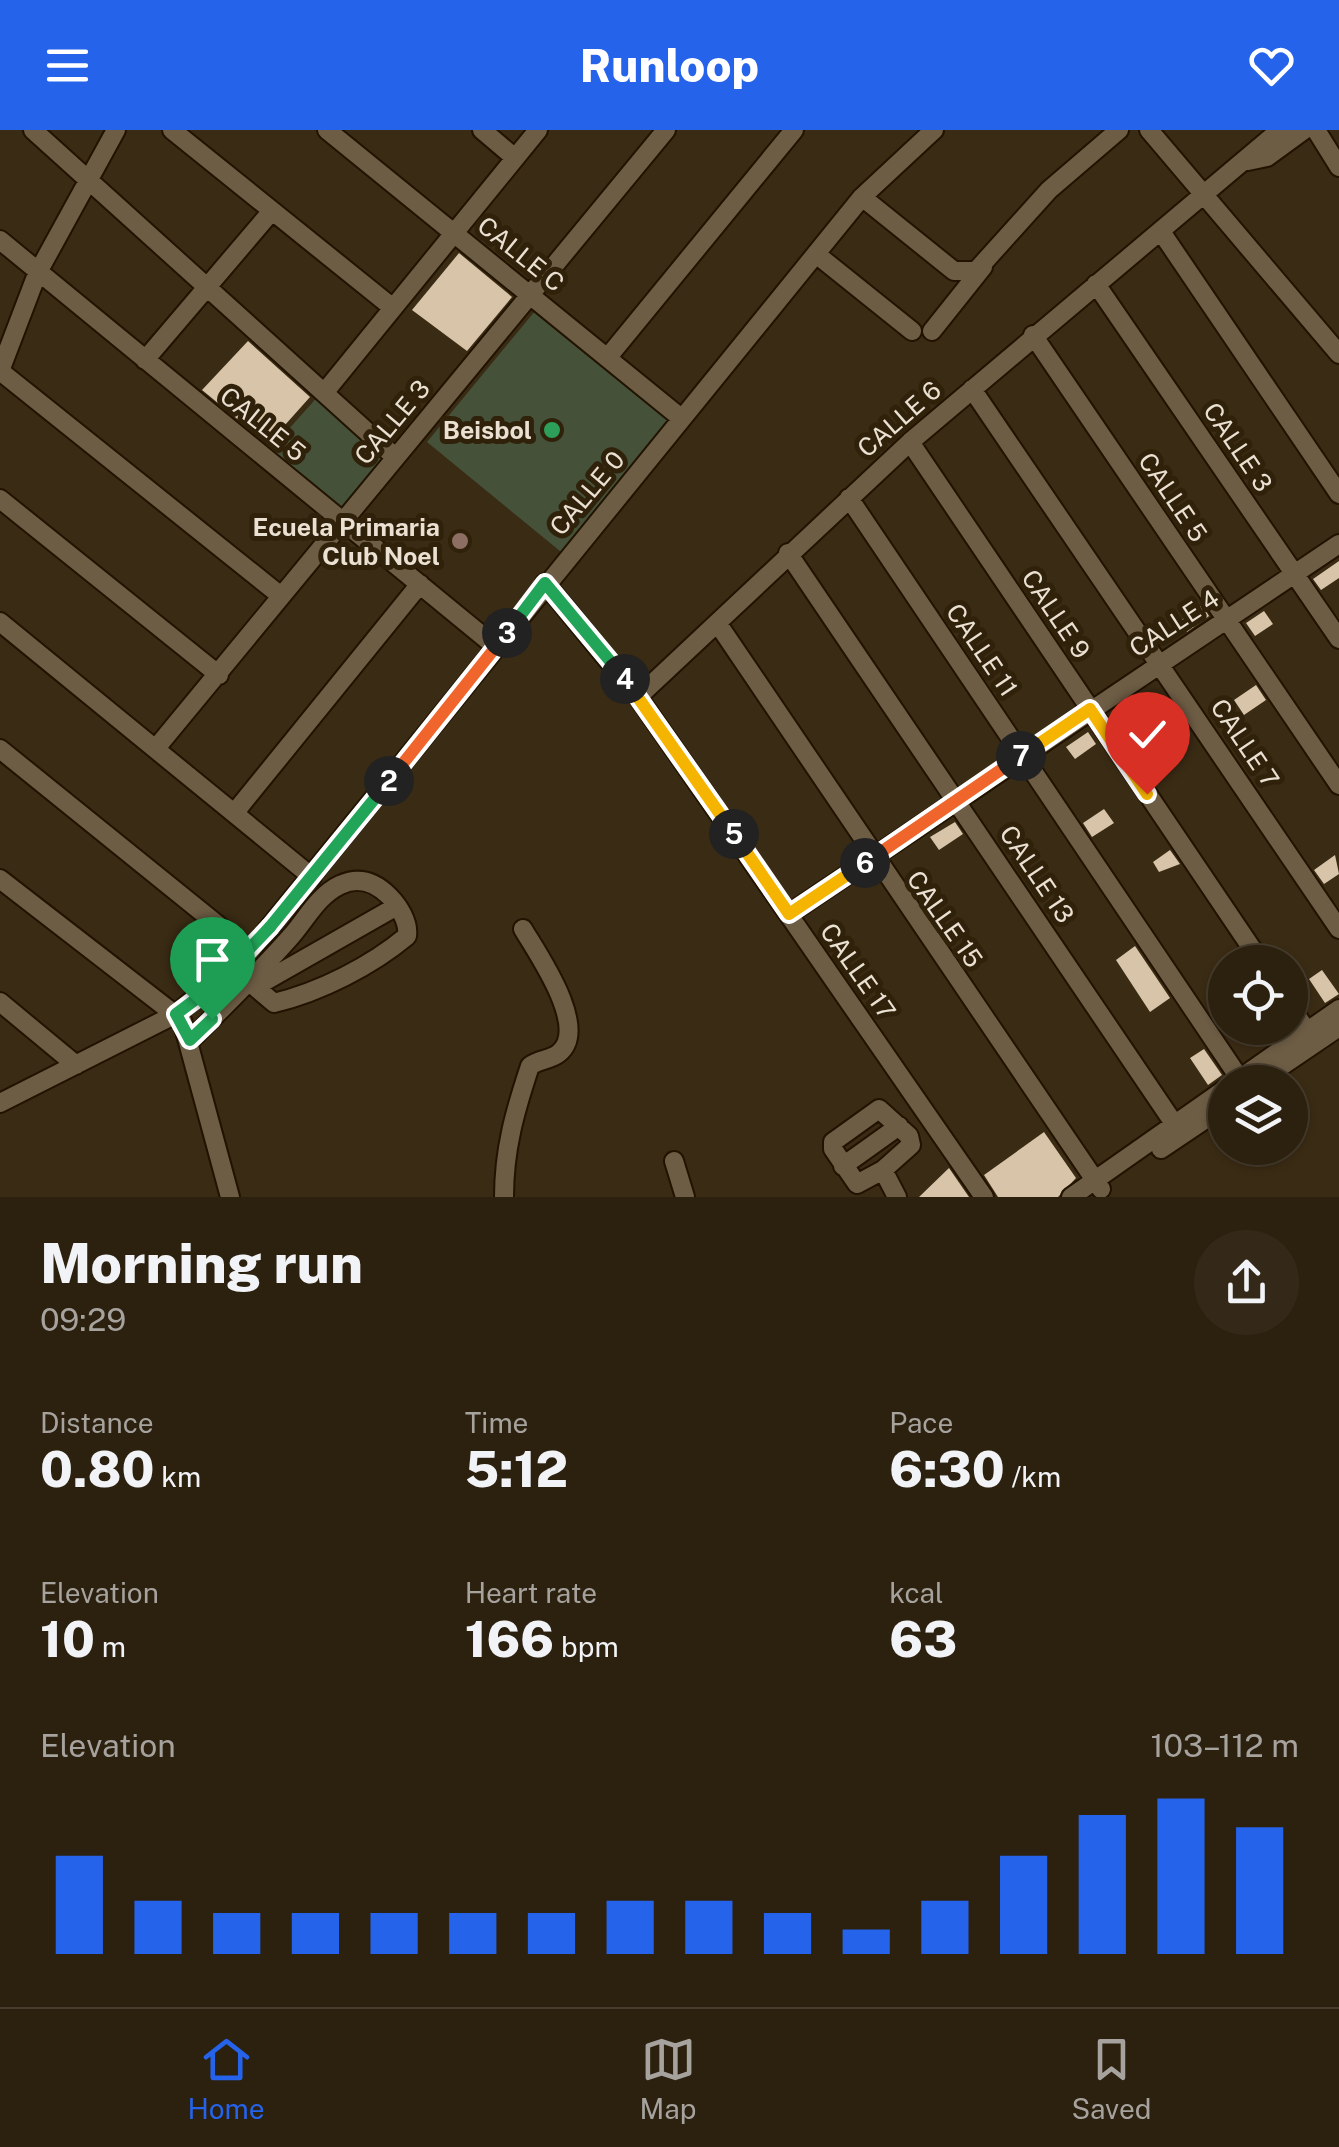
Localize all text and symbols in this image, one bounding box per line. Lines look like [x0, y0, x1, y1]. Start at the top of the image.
icon: menu [40, 38, 95, 93]
icon: heart [1244, 38, 1299, 93]
text: Runloop [580, 39, 759, 92]
street label: CALLE C [472, 210, 570, 298]
street label: CALLE 3 [348, 374, 436, 470]
street label: CALLE 6 [851, 375, 947, 463]
street label: CALLE 5 [214, 381, 312, 467]
street label: CALLE 3 [1197, 397, 1279, 497]
place label: Beisbol [443, 415, 532, 445]
marker: Beisbol [541, 419, 563, 441]
street label: CALLE 0 [543, 445, 631, 541]
street label: CALLE 5 [1132, 447, 1214, 547]
place label: Ecuela Primaria Club Noel [252, 512, 440, 571]
marker: Ecuela Primaria Club Noel [449, 530, 471, 552]
street label: CALLE 9 [1015, 564, 1097, 664]
street label: CALLE 4 [1124, 583, 1224, 663]
street label: CALLE 11 [940, 598, 1024, 702]
pin: 3 [482, 608, 532, 658]
text: 3 [498, 616, 516, 649]
pin: 4 [600, 654, 650, 704]
text: 4 [616, 662, 634, 695]
pin [1105, 692, 1190, 795]
street label: CALLE 7 [1205, 693, 1285, 793]
icon: check [1120, 707, 1175, 762]
pin: 7 [996, 731, 1046, 781]
text: 7 [1012, 739, 1030, 772]
pin: 2 [364, 756, 414, 806]
text: 2 [380, 764, 398, 797]
pin: 5 [709, 809, 759, 859]
text: 5 [725, 817, 743, 850]
street label: CALLE 13 [994, 820, 1080, 928]
pin: 6 [840, 838, 890, 888]
text: 6 [856, 846, 874, 879]
street label: CALLE 15 [901, 865, 989, 973]
pin [170, 917, 255, 1020]
street label: CALLE 17 [814, 917, 902, 1025]
icon: arrive [185, 932, 240, 987]
map controls [1208, 945, 1308, 1165]
button: locate [1208, 945, 1308, 1045]
button: layers [1208, 1065, 1308, 1165]
button: share [1194, 1230, 1299, 1335]
text: Morning run [40, 1231, 363, 1295]
text: 09:29 [40, 1301, 126, 1338]
text: Distance [40, 1406, 154, 1439]
text: Time [465, 1406, 528, 1439]
text: Pace [889, 1406, 953, 1439]
text: 0.80 [40, 1439, 154, 1498]
text: 5:12 [465, 1439, 568, 1498]
text: 6:30 [889, 1439, 1005, 1498]
text: km [154, 1460, 201, 1493]
text: /km [1005, 1460, 1061, 1493]
text: Elevation [40, 1576, 159, 1609]
text: Heart rate [465, 1576, 597, 1609]
text: kcal [889, 1576, 943, 1609]
text: 10 [40, 1609, 95, 1668]
text: 166 [465, 1609, 554, 1668]
text: 63 [889, 1609, 957, 1668]
text: m [95, 1630, 126, 1663]
text: bpm [554, 1630, 619, 1663]
text: Elevation [40, 1727, 176, 1764]
text: 103–112 m [1151, 1727, 1299, 1764]
tab: Home [187, 2032, 265, 2125]
tab: Map [640, 2032, 696, 2125]
tab: Saved [1071, 2032, 1152, 2125]

